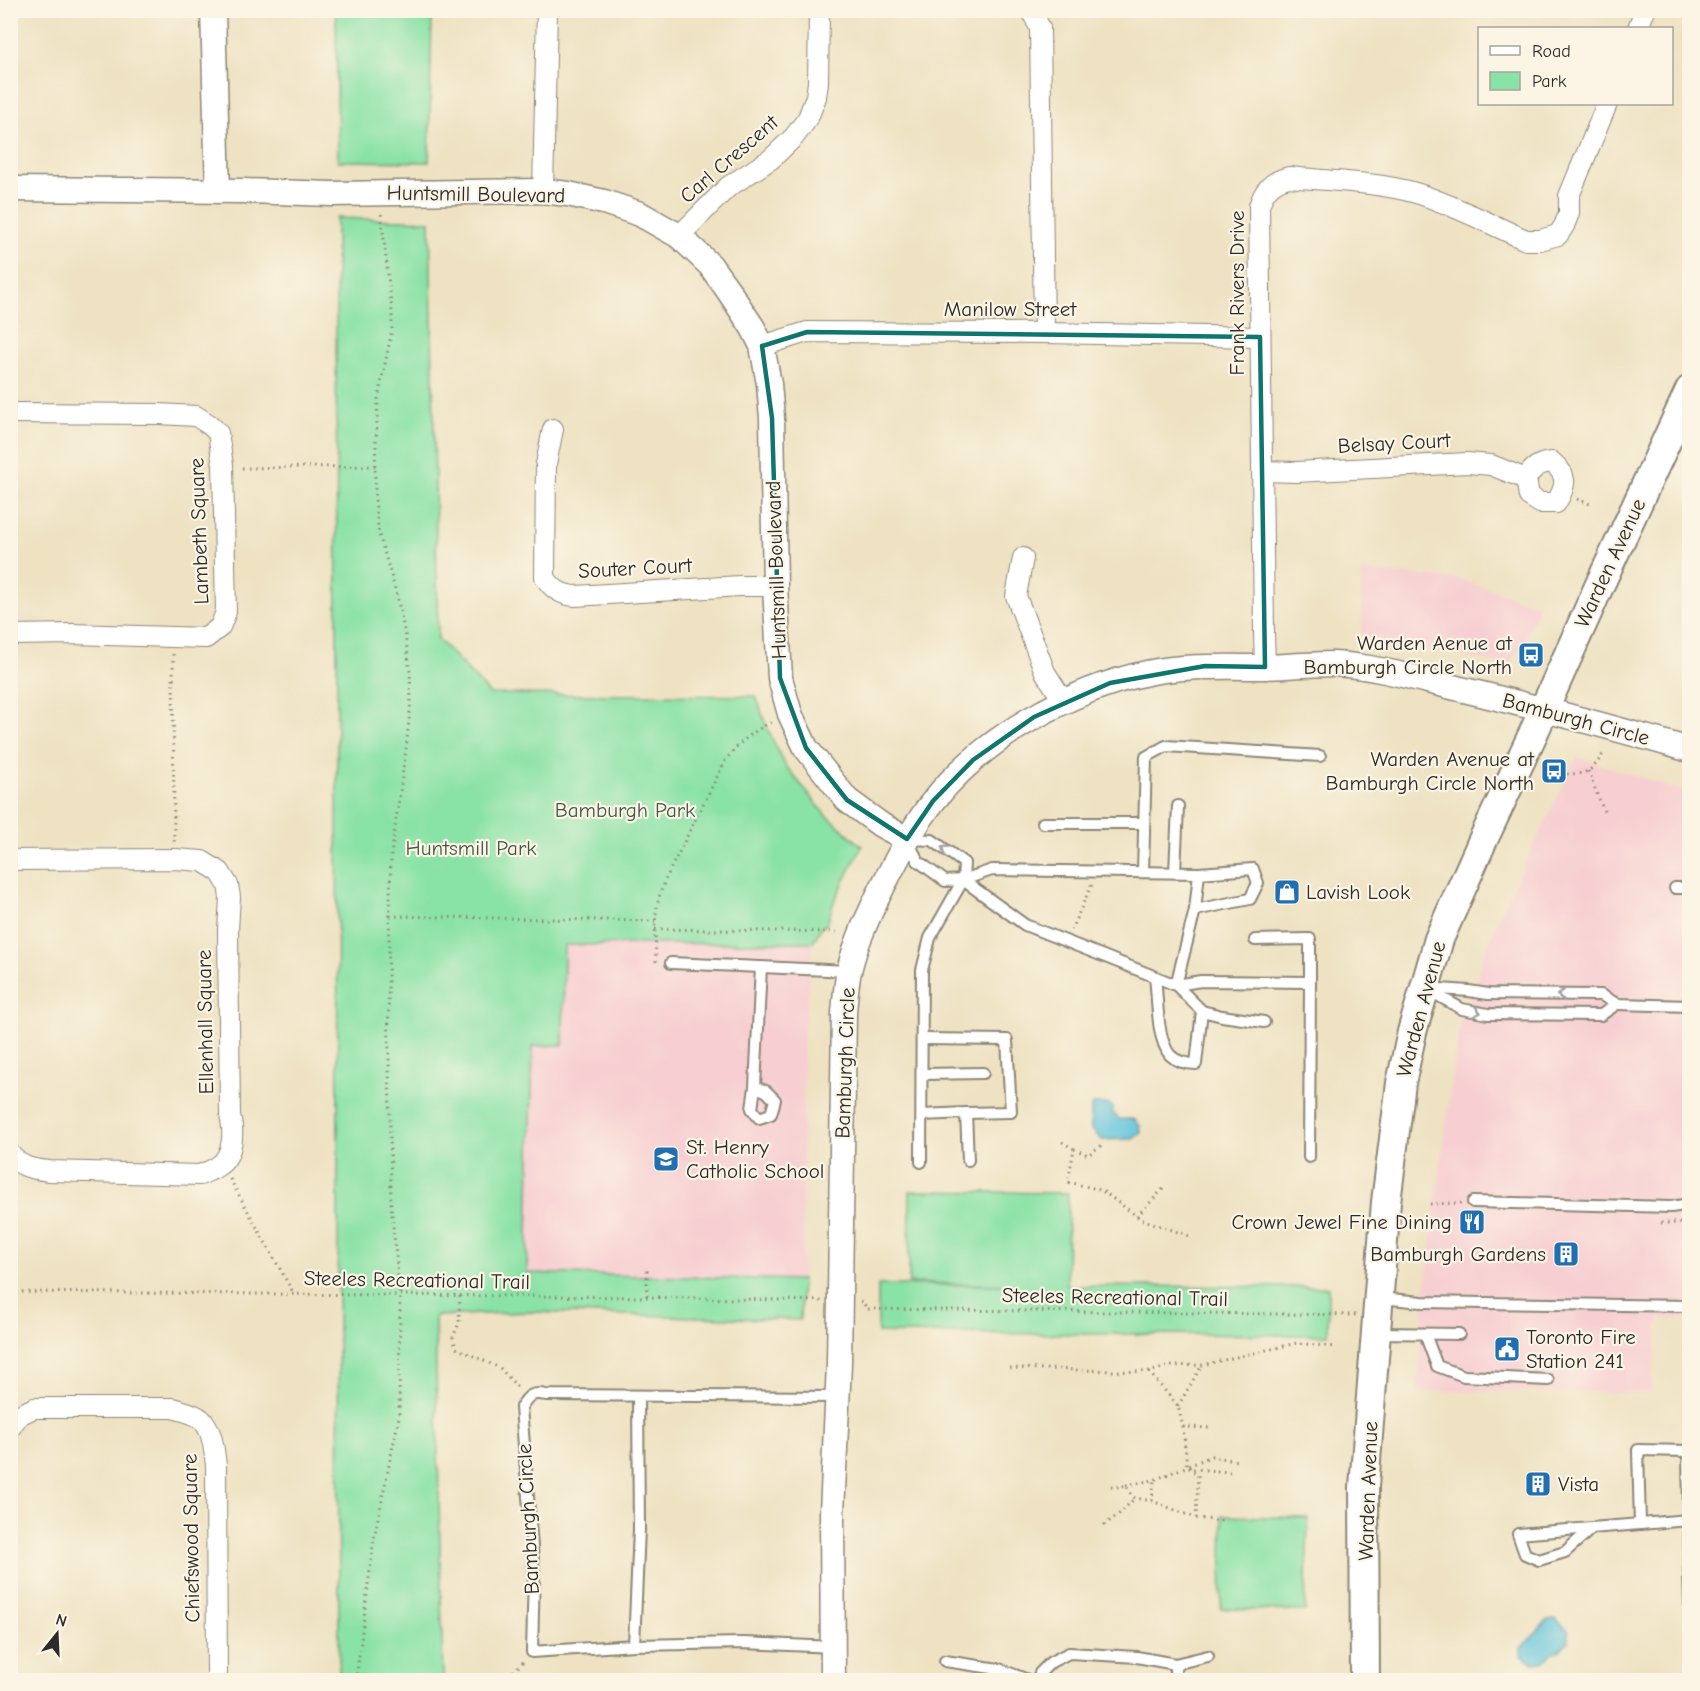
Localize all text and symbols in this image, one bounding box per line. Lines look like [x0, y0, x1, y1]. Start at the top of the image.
legend [1478, 27, 1673, 105]
text: Road [1532, 41, 1571, 62]
text: Park [1532, 71, 1567, 92]
street label: Carl Crescent [675, 109, 784, 208]
street label: Huntsmill Boulevard [386, 180, 566, 208]
street label: Frank Rivers Drive [1225, 210, 1249, 376]
street label: Manilow Street [944, 297, 1077, 321]
street label: Belsay Court [1337, 428, 1452, 458]
street label: Lambeth Square [184, 457, 214, 605]
street label: Huntsmill Boulevard [761, 480, 791, 660]
street label: Warden Avenue [1570, 495, 1650, 631]
street label: Souter Court [578, 553, 693, 583]
place label: Warden Aenue at Bamburgh Circle North [1304, 631, 1513, 679]
bus stop icon: Warden Aenue at Bamburgh Circle North [1516, 640, 1546, 670]
street label: Bamburgh Circle [1500, 688, 1652, 750]
place label: Warden Avenue at Bamburgh Circle North [1326, 747, 1535, 795]
bus stop icon: Warden Avenue at Bamburgh Circle North [1539, 756, 1569, 786]
park label: Bamburgh Park [555, 798, 695, 822]
park label: Huntsmill Park [406, 836, 536, 860]
one-way arrow [940, 845, 951, 856]
shop icon: Lavish Look [1272, 877, 1302, 907]
place label: Lavish Look [1306, 880, 1410, 904]
street label: Warden Avenue [1391, 938, 1451, 1080]
street label: Ellenhall Square [192, 949, 218, 1095]
street label: Bamburgh Circle [830, 987, 860, 1139]
one-way arrow [1557, 989, 1566, 1001]
one-way arrow [1472, 1005, 1482, 1018]
place label: St. Henry Catholic School [686, 1135, 824, 1183]
school or university icon: St. Henry Catholic School [651, 1144, 681, 1174]
restaurant icon: Crown Jewel Fine Dining [1457, 1207, 1487, 1237]
place label: Crown Jewel Fine Dining [1231, 1210, 1452, 1234]
building icon: Bamburgh Gardens [1551, 1239, 1581, 1269]
place label: Bamburgh Gardens [1370, 1242, 1546, 1266]
street label: Steeles Recreational Trail [304, 1266, 530, 1294]
street label: Steeles Recreational Trail [1002, 1283, 1228, 1311]
place label: Toronto Fire Station 241 [1526, 1325, 1636, 1373]
public building icon: Toronto Fire Station 241 [1492, 1334, 1522, 1364]
street label: Warden Avenue [1354, 1421, 1382, 1561]
street label: Bamburgh Circle [512, 1443, 544, 1595]
street label: Chiefswood Square [178, 1453, 204, 1623]
building icon: Vista [1523, 1469, 1553, 1499]
place label: Vista [1558, 1472, 1599, 1496]
north arrow [27, 1604, 87, 1664]
text: N [54, 1611, 69, 1631]

